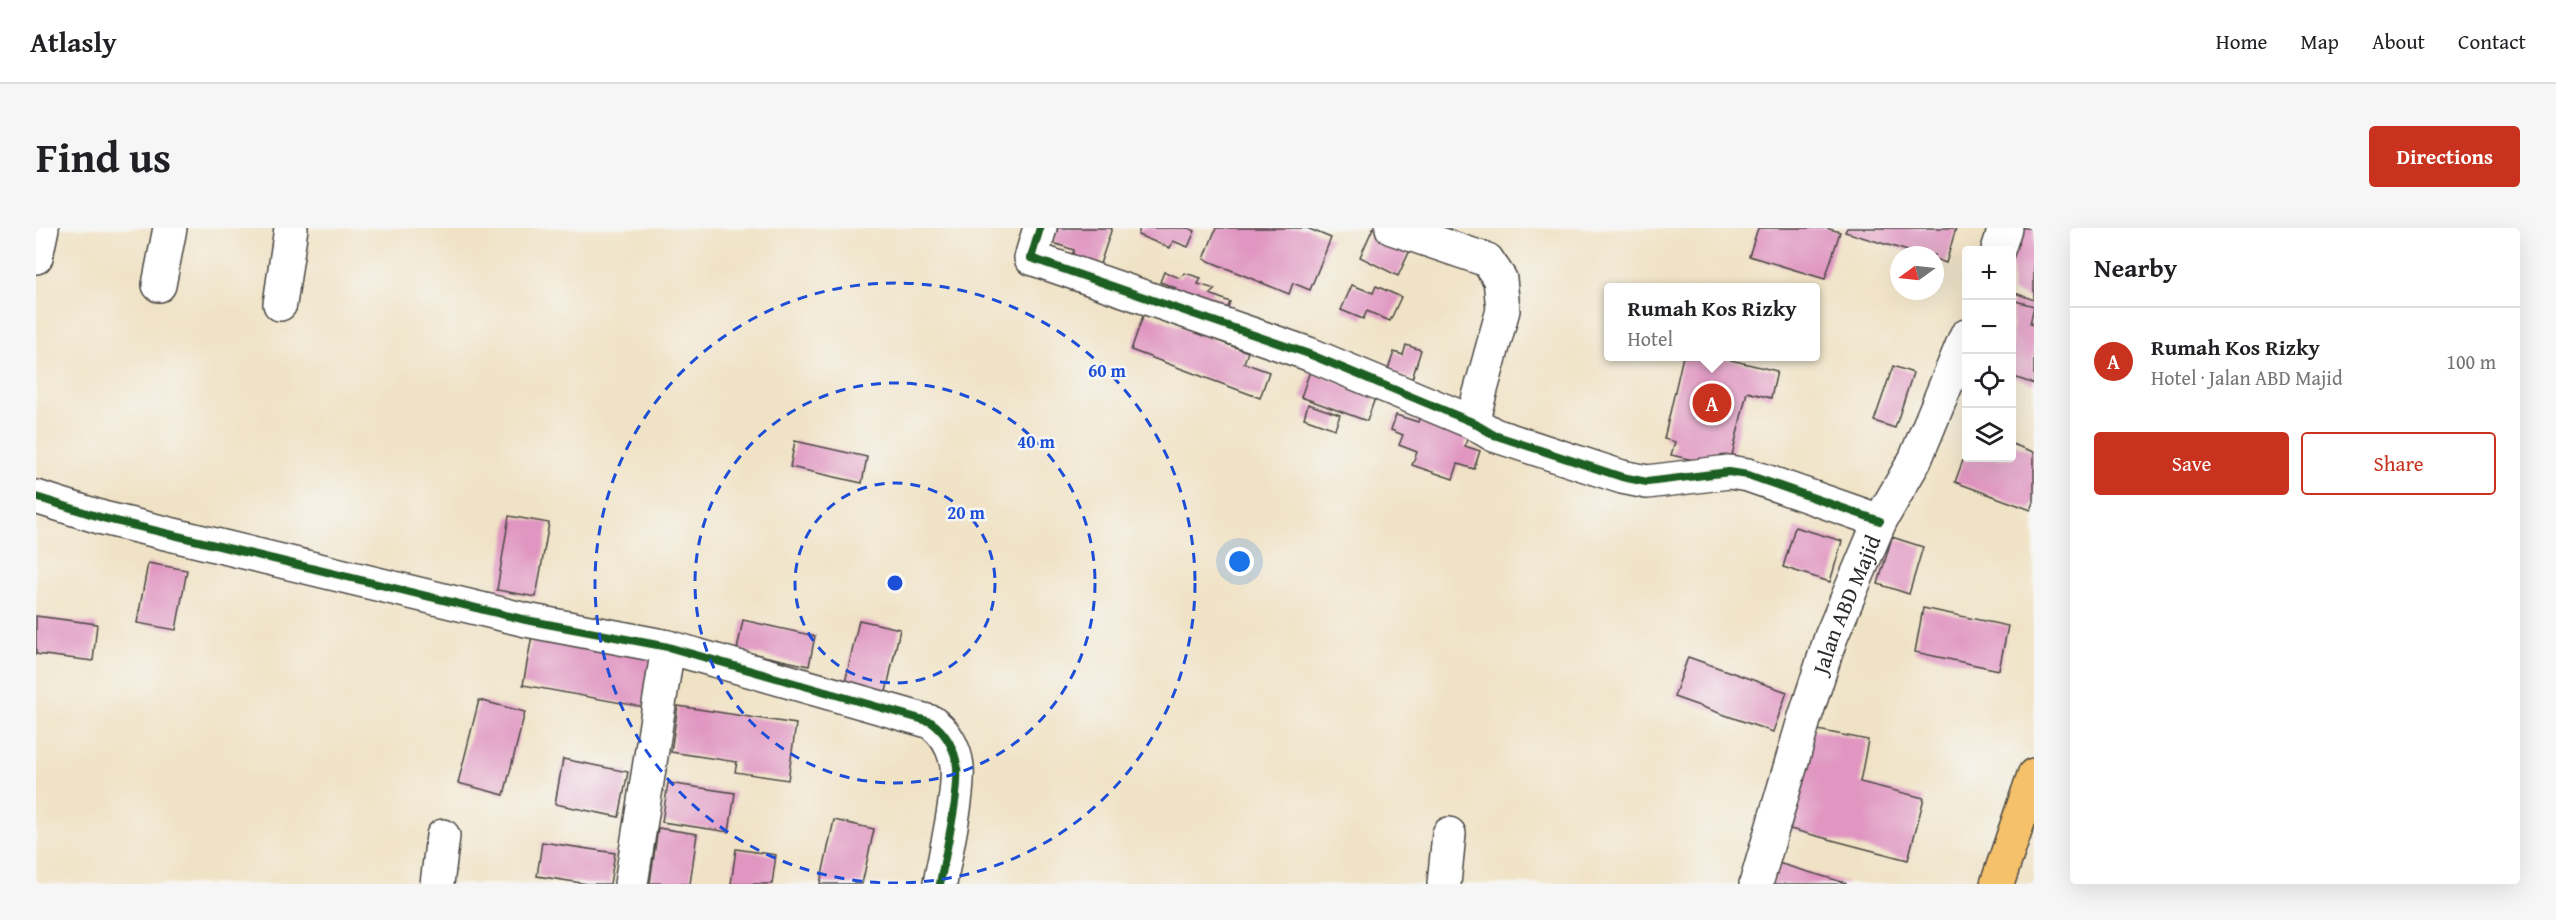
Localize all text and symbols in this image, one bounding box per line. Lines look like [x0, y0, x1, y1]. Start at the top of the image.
text: Atlasly [30, 21, 117, 62]
text: Home [2216, 26, 2267, 57]
text: Map [2300, 26, 2339, 57]
text: About [2372, 26, 2425, 57]
text: Contact [2458, 26, 2526, 57]
text: Find us [36, 126, 171, 187]
button: Directions [2369, 126, 2520, 187]
north arrow [1890, 246, 1944, 300]
map controls [1962, 246, 2016, 462]
button: + [1962, 246, 2016, 300]
text: Nearby [2094, 248, 2177, 287]
popup [1604, 283, 1820, 361]
text: Rumah Kos Rizky [1628, 292, 1796, 324]
button: − [1962, 300, 2016, 354]
text: Hotel [1628, 324, 1673, 353]
text: Rumah Kos Rizky [2151, 331, 2320, 363]
text: A [2107, 347, 2120, 376]
text: 100 m [2446, 347, 2496, 376]
button: locate [1962, 354, 2016, 408]
text: 60 m [1088, 357, 1127, 384]
text: Hotel · Jalan ABD Majid [2151, 363, 2343, 392]
pin: A [1692, 380, 1732, 426]
button: layers [1962, 408, 2016, 462]
text: 40 m [1017, 428, 1056, 455]
button: Save [2094, 432, 2289, 495]
button: Share [2301, 432, 2496, 495]
text: 20 m [947, 499, 986, 526]
street label: Jalan ABD Majid [1803, 530, 1888, 681]
your location [1225, 547, 1254, 576]
centre of rings [885, 573, 905, 593]

